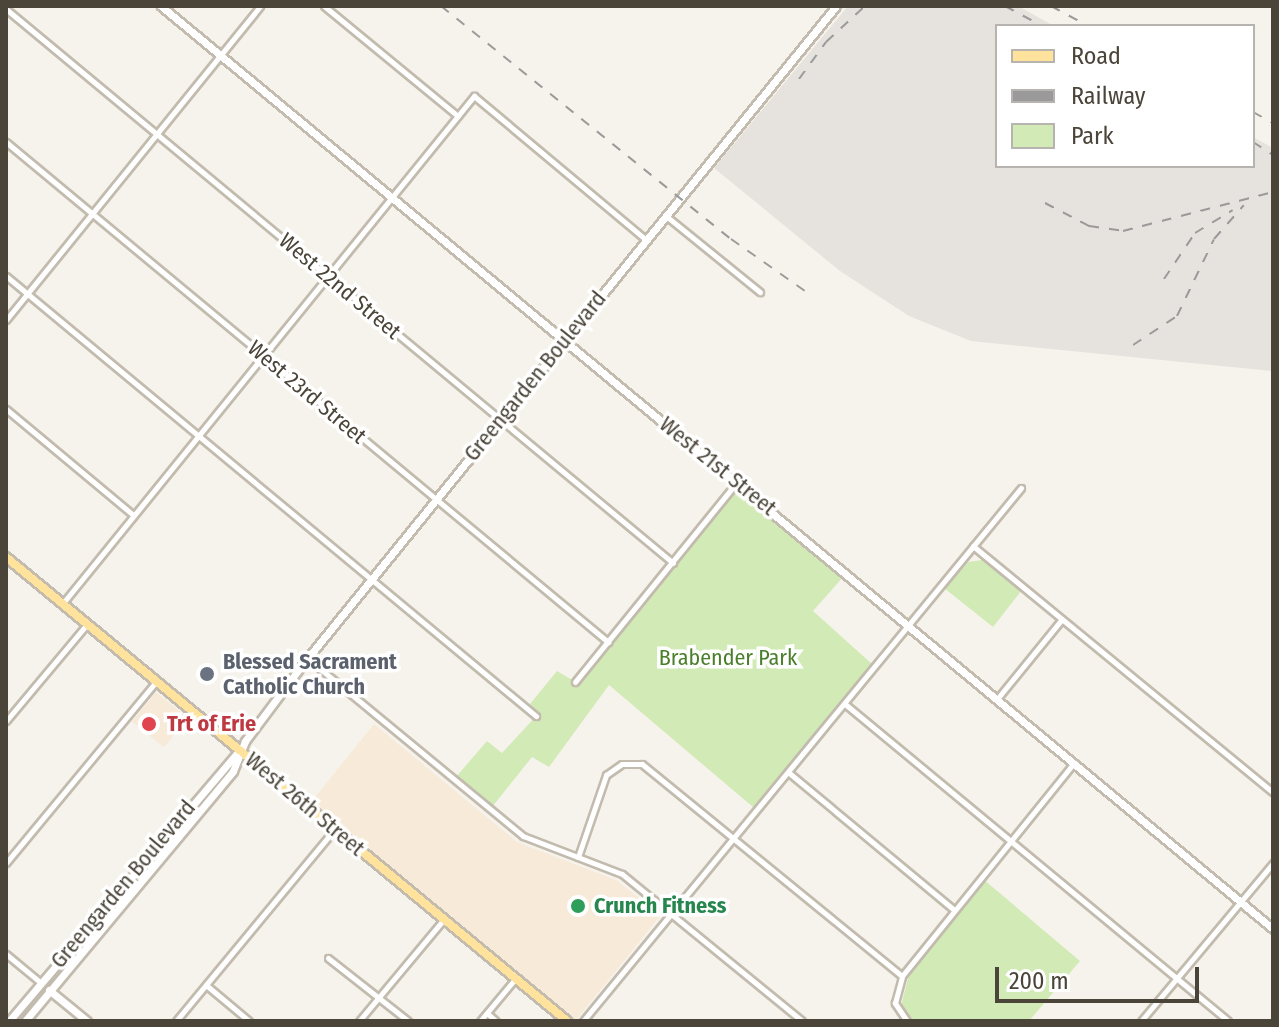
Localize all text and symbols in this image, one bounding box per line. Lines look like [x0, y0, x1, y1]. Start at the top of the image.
legend [995, 24, 1255, 168]
text: Road [1071, 42, 1121, 70]
text: Railway [1071, 82, 1146, 110]
text: Park [1071, 122, 1114, 150]
street label: West 22nd Street [274, 227, 406, 345]
street label: Greengarden Boulevard [458, 286, 612, 466]
street label: West 23rd Street [242, 335, 372, 449]
street label: West 21st Street [654, 411, 782, 521]
park label: Brabender Park [659, 645, 797, 671]
place label: Blessed Sacrament Catholic Church [223, 648, 397, 700]
marker: Blessed Sacrament Catholic Church [198, 665, 216, 683]
place label: Trt of Erie [167, 711, 256, 737]
marker: Trt of Erie [138, 713, 160, 735]
street label: West 26th Street [240, 746, 370, 862]
street label: Greengarden Boulevard [45, 795, 201, 973]
place label: Crunch Fitness [594, 893, 726, 919]
marker: Crunch Fitness [569, 897, 587, 915]
scale bar [999, 951, 1203, 1001]
text: 200 m [1009, 967, 1069, 995]

